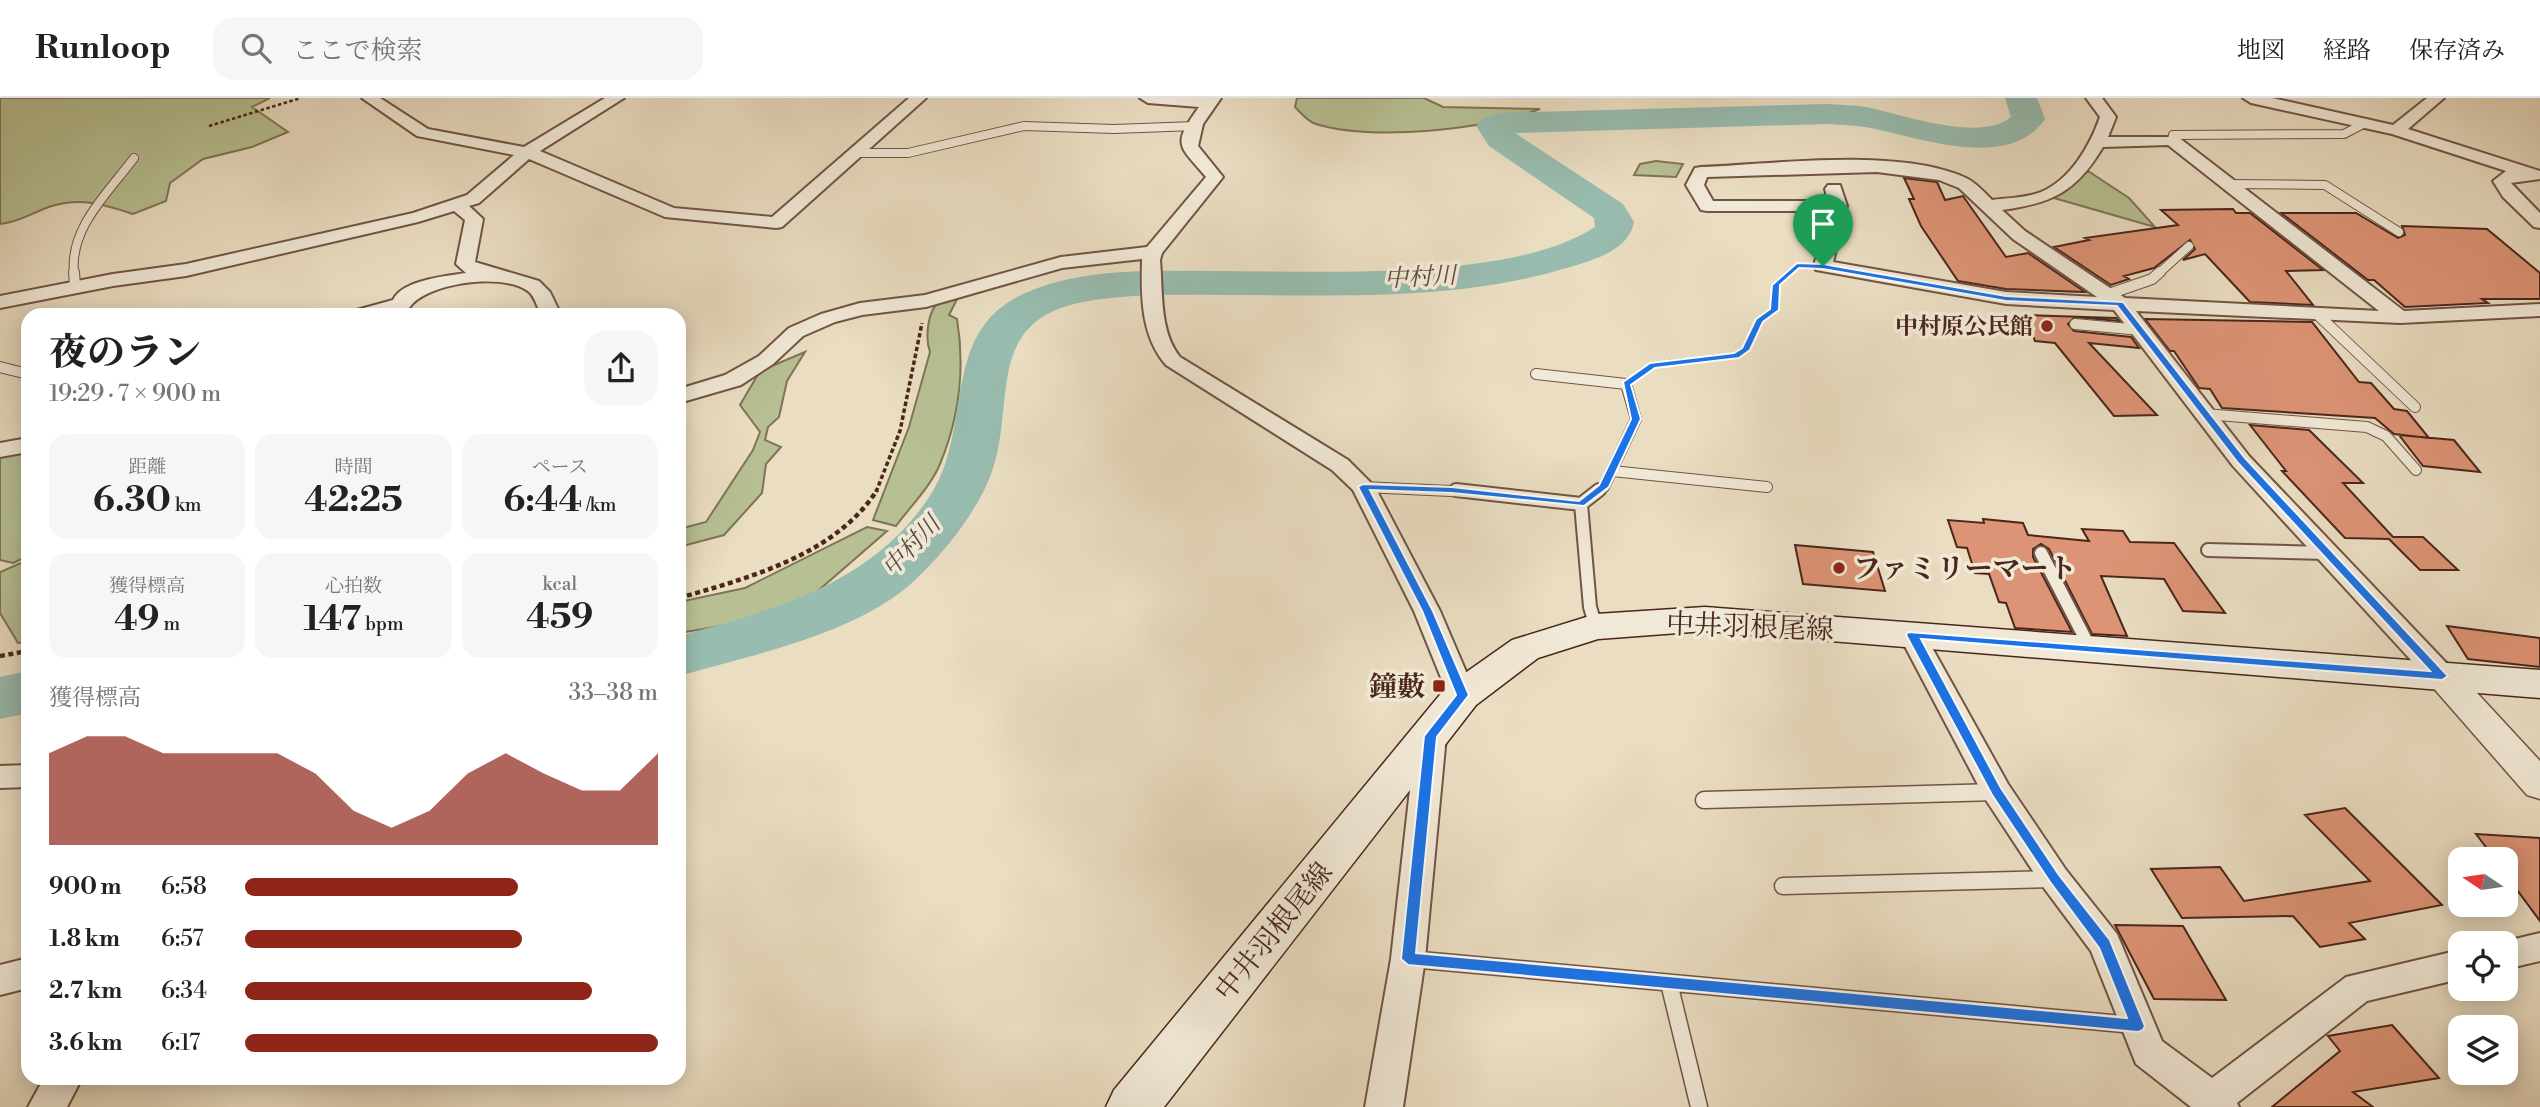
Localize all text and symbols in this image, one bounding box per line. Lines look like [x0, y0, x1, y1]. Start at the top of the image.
search box [213, 17, 703, 80]
text: Runloop [35, 28, 171, 69]
icon: search [237, 29, 275, 67]
text: ここで検索 [293, 35, 423, 67]
text: 地図 [2237, 36, 2285, 66]
text: 経路 [2323, 36, 2371, 66]
text: 保存済み [2409, 36, 2505, 66]
pin [1793, 194, 1853, 266]
icon: arrive [1804, 205, 1842, 243]
water label: 中村川 [1383, 261, 1460, 295]
place label: 中村原公民館 [1895, 313, 2033, 341]
marker: 中村原公民館 [2039, 318, 2055, 334]
text: 夜のラン [49, 330, 201, 377]
button: share [584, 331, 658, 405]
text: 19:29 · 7 × 900 m [49, 380, 221, 408]
text: 距離 [128, 455, 166, 479]
text: 時間 [334, 455, 373, 479]
text: ペース [532, 455, 588, 479]
text: 6.30 [93, 479, 171, 522]
text: 42:25 [304, 479, 403, 522]
text: 6:44 [503, 479, 582, 522]
text: km [171, 493, 201, 517]
text: /km [582, 493, 616, 517]
water label: 中村川 [876, 508, 949, 583]
place label: ファミリーマート [1853, 552, 2076, 587]
marker: ファミリーマート [1831, 560, 1847, 576]
text: kcal [543, 572, 577, 596]
text: 獲得標高 [109, 574, 185, 598]
text: 心拍数 [325, 574, 382, 598]
text: 459 [526, 596, 593, 639]
text: 49 [114, 598, 160, 641]
text: 147 [303, 598, 361, 641]
street label: 中井羽根尾線 [1665, 607, 1835, 648]
text: m [160, 612, 180, 636]
text: bpm [361, 612, 404, 636]
place label: 鐘藪 [1369, 670, 1425, 705]
marker: 鐘藪 [1431, 678, 1447, 694]
text: 33–38 m [569, 679, 658, 707]
text: 獲得標高 [49, 684, 141, 712]
north arrow [2448, 847, 2518, 917]
map controls [2448, 847, 2518, 1085]
street label: 中井羽根尾線 [1208, 856, 1341, 1008]
text: 900 m [49, 873, 122, 901]
text: 6:58 [161, 873, 207, 901]
text: 1.8 km [49, 925, 120, 953]
text: 6:57 [161, 925, 204, 953]
button: locate [2448, 931, 2518, 1001]
text: 2.7 km [49, 977, 122, 1005]
text: 6:34 [161, 977, 207, 1005]
button: layers [2448, 1015, 2518, 1085]
text: 3.6 km [49, 1029, 122, 1057]
text: 6:17 [161, 1029, 200, 1057]

